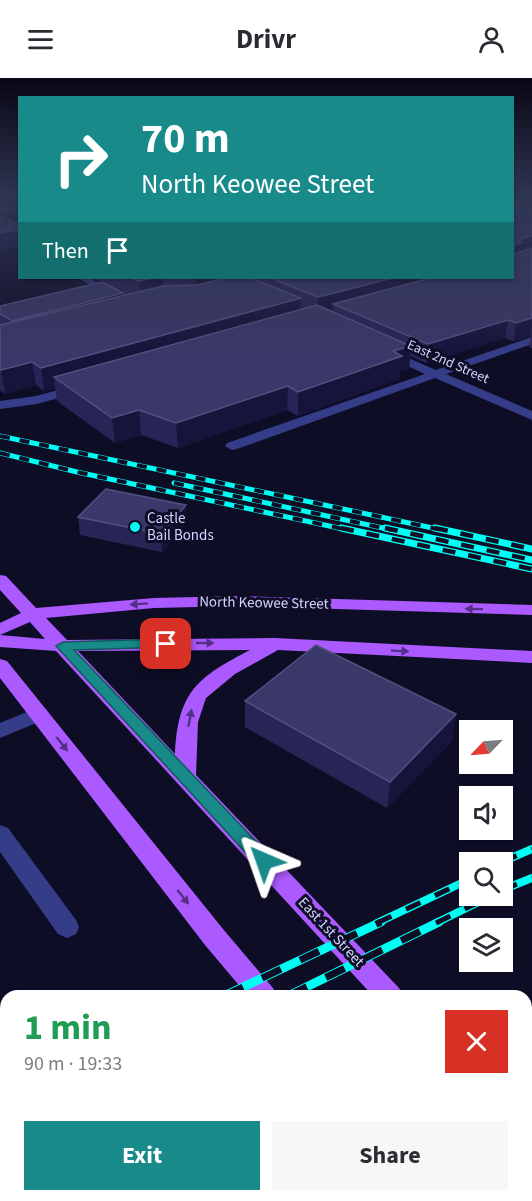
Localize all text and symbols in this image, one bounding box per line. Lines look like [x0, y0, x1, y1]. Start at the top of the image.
text: Drivr [236, 20, 296, 59]
icon: menu [24, 23, 57, 56]
icon: person [475, 23, 508, 56]
text: 70 m [141, 109, 230, 169]
icon: right [42, 120, 120, 198]
text: North Keowee Street [141, 165, 374, 204]
icon: arrive [101, 234, 134, 267]
text: Then [42, 235, 89, 267]
street label: East 2nd Street [404, 335, 492, 389]
place label: Castle Bail Bonds [147, 508, 214, 546]
marker: Castle Bail Bonds [128, 520, 142, 534]
street label: North Keowee Street [199, 591, 329, 615]
one-way arrow [130, 599, 149, 609]
one-way arrow [464, 604, 483, 614]
pin [140, 618, 191, 669]
icon: arrive [149, 627, 182, 660]
one-way arrow [196, 638, 215, 648]
one-way arrow [391, 646, 410, 656]
one-way arrow [186, 708, 195, 727]
north arrow [459, 720, 513, 774]
map controls [459, 720, 513, 972]
one-way arrow [56, 736, 69, 752]
button: sound [459, 786, 513, 840]
position arrow [232, 829, 296, 893]
button: search [459, 852, 513, 906]
one-way arrow [176, 890, 188, 905]
street label: East 1st Street [293, 892, 369, 972]
button: layers [459, 918, 513, 972]
text: 1 min [24, 1002, 112, 1053]
button: close [445, 1010, 508, 1073]
text: 90 m · 19:33 [24, 1050, 122, 1078]
button: Exit [24, 1121, 260, 1190]
button: Share [272, 1121, 508, 1190]

